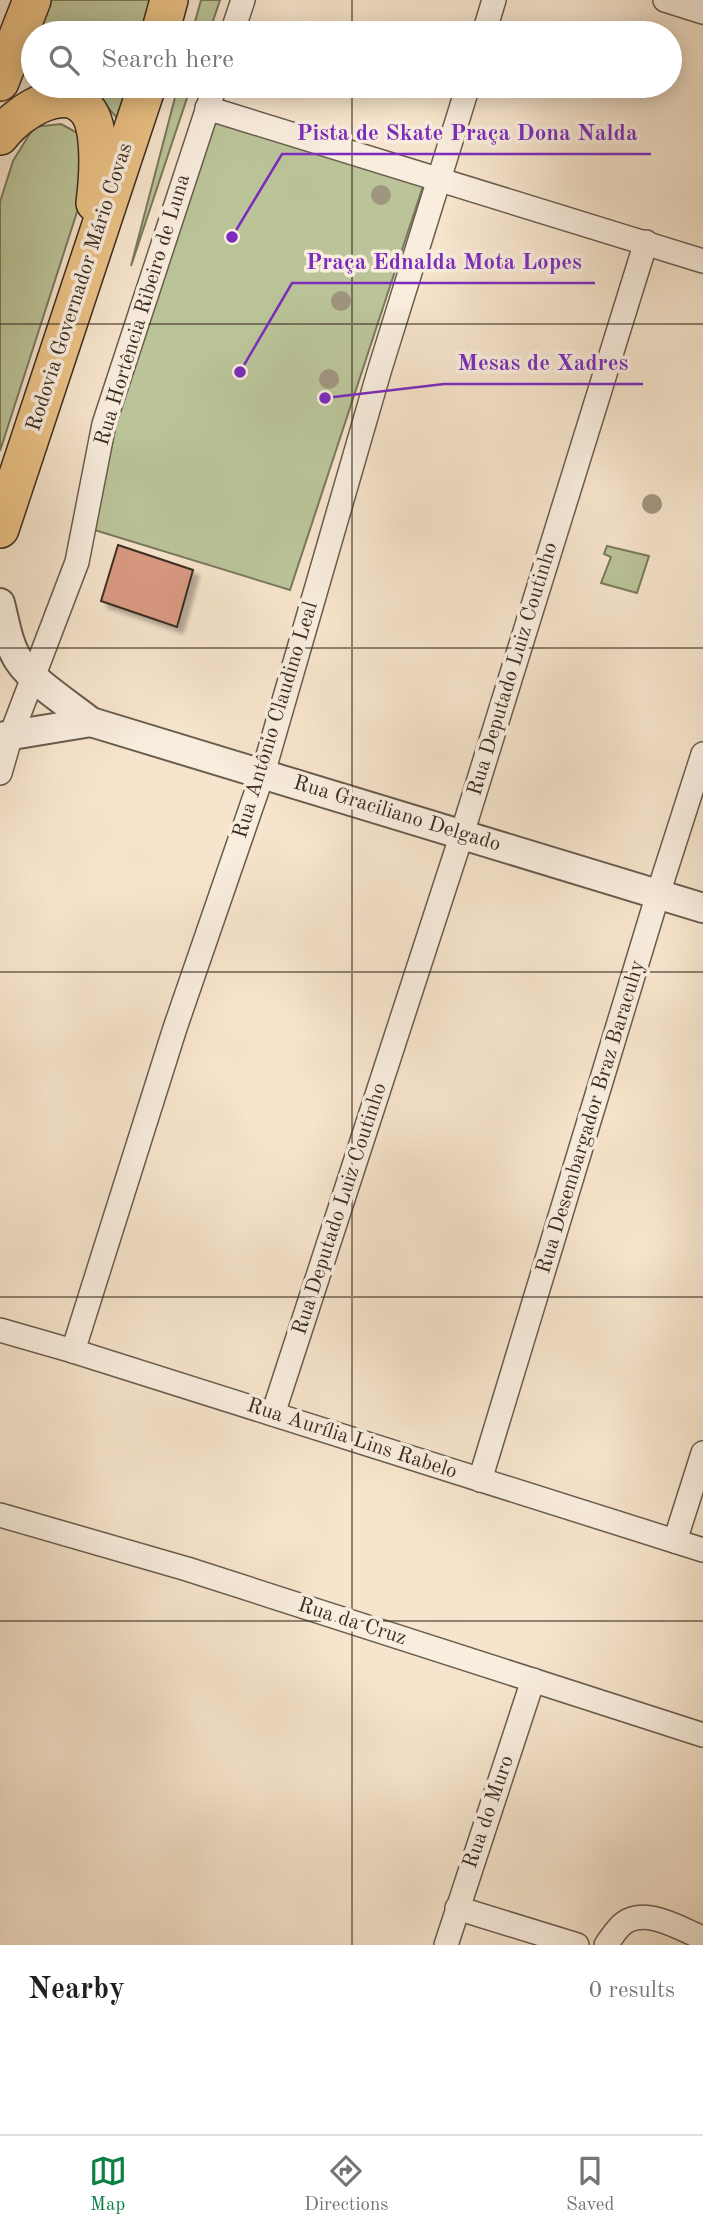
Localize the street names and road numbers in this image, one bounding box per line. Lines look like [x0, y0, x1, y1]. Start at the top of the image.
street label: Rodovia Governador Mário Covas [23, 140, 137, 434]
street label: Rua Hortência Ribeiro de Luna [92, 172, 194, 448]
street label: Rua Deputado Luiz Coutinho [464, 540, 562, 798]
street label: Rua Antônio Claudino Leal [230, 599, 322, 841]
street label: Rua Graciliano Delgado [291, 772, 503, 856]
street label: Rua Desembargador Braz Baracuhy [533, 958, 649, 1276]
street label: Rua Deputado Luiz Coutinho [289, 1080, 391, 1338]
street label: Rua Aurília Lins Rabelo [244, 1395, 460, 1483]
street label: Rua da Cruz [295, 1595, 409, 1649]
street label: Rua do Muro [460, 1753, 518, 1871]

